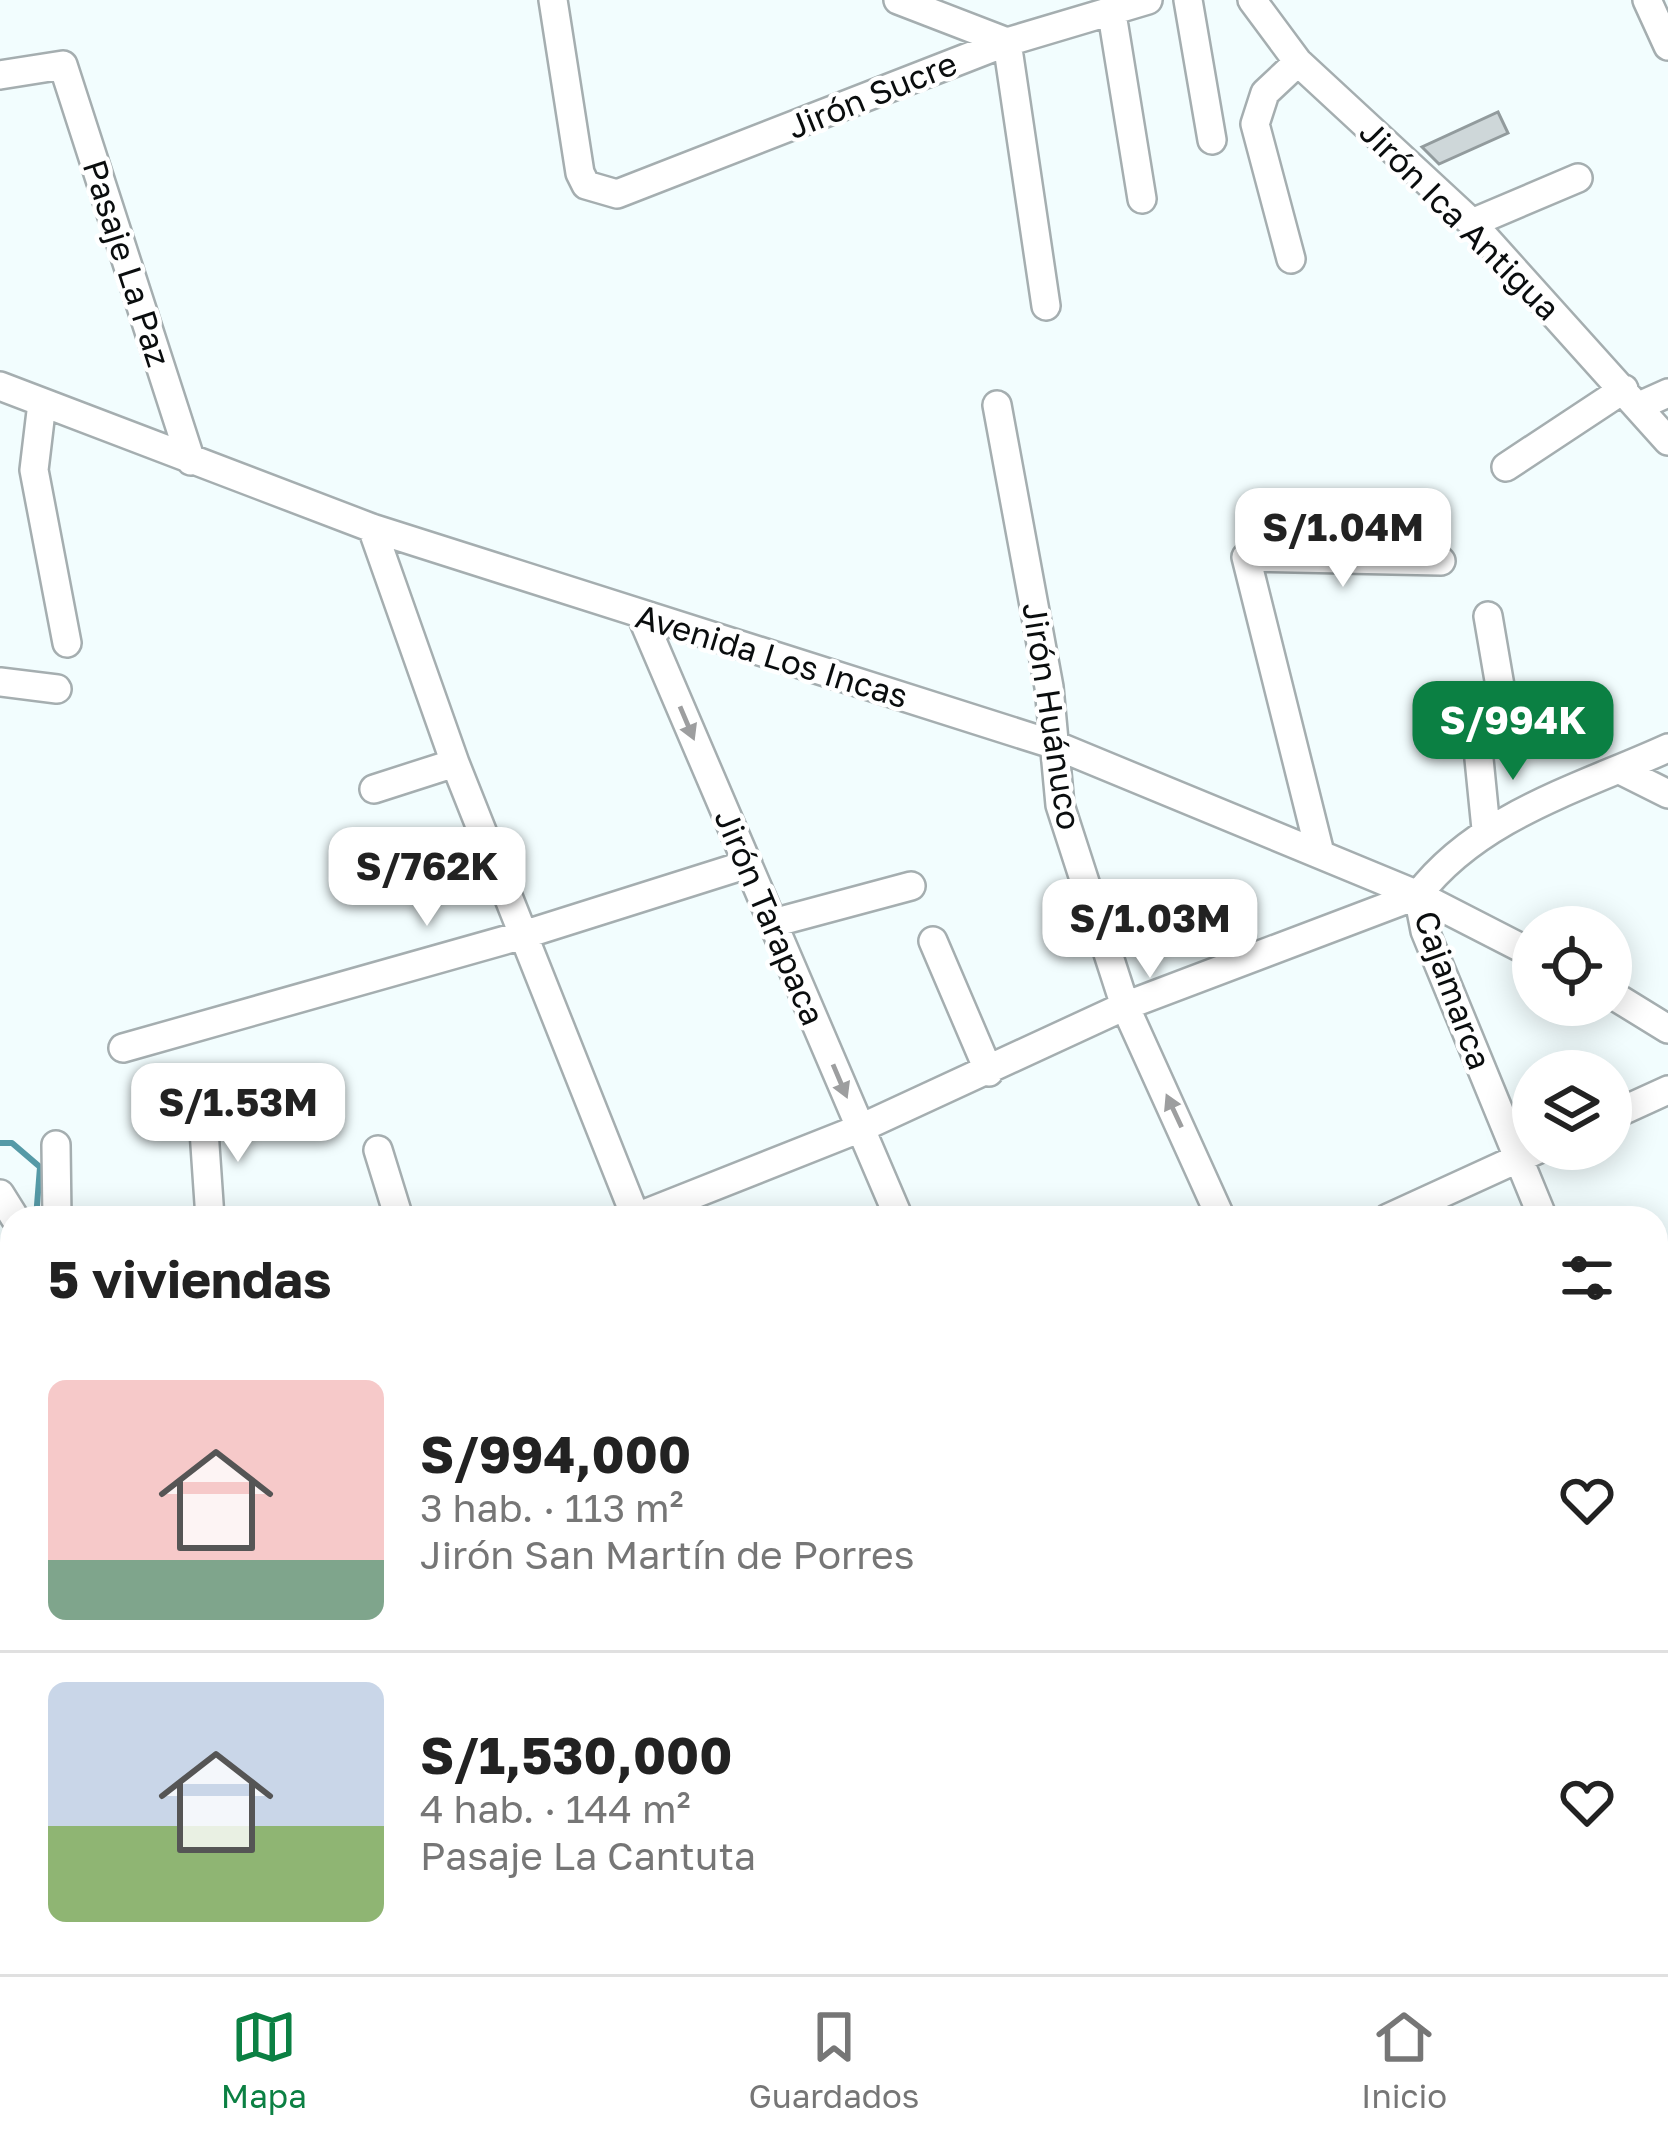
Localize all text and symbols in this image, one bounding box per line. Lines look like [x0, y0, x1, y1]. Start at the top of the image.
street label: Jirón Sucre [782, 43, 962, 146]
street label: Jirón Ica Antigua [1352, 112, 1568, 328]
street label: Pasaje La Paz [76, 155, 179, 371]
pin: S/1.04M [1232, 488, 1454, 590]
text: S/1.04M [1262, 503, 1424, 550]
street label: Avenida Los Incas [632, 596, 913, 715]
street label: Jirón Huánuco [1015, 599, 1090, 832]
pin: S/994K [1415, 681, 1611, 783]
text: S/994K [1439, 696, 1587, 743]
one-way arrow [678, 705, 697, 741]
street label: Jirón Tarapaca [707, 803, 834, 1031]
pin: S/762K [329, 827, 525, 929]
text: S/762K [356, 842, 498, 889]
pin: S/1.03M [1039, 879, 1261, 981]
text: S/1.03M [1069, 894, 1231, 941]
street label: Cajamarca [1407, 905, 1500, 1074]
map controls [1512, 906, 1632, 1170]
button: locate [1512, 906, 1632, 1026]
button: layers [1512, 1050, 1632, 1170]
pin: S/1.53M [127, 1063, 349, 1165]
one-way arrow [831, 1064, 851, 1099]
text: S/1.53M [158, 1078, 318, 1125]
one-way arrow [1164, 1093, 1184, 1128]
icon: filters [1554, 1245, 1620, 1311]
text: 5 viviendas [48, 1248, 331, 1309]
text: S/994,000 [420, 1423, 691, 1484]
icon: home [144, 1428, 288, 1572]
icon: heart [1554, 1467, 1620, 1533]
text: 3 hab. · 113 m² [420, 1484, 684, 1531]
text: Jirón San Martín de Porres [420, 1531, 914, 1578]
text: S/1,530,000 [420, 1724, 732, 1785]
icon: home [144, 1730, 288, 1874]
icon: heart [1554, 1769, 1620, 1835]
text: 4 hab. · 144 m² [420, 1785, 690, 1832]
text: Pasaje La Cantuta [420, 1832, 756, 1879]
tab: Mapa [221, 2004, 307, 2115]
tab: Guardados [748, 2004, 919, 2115]
tab: Inicio [1361, 2004, 1447, 2115]

